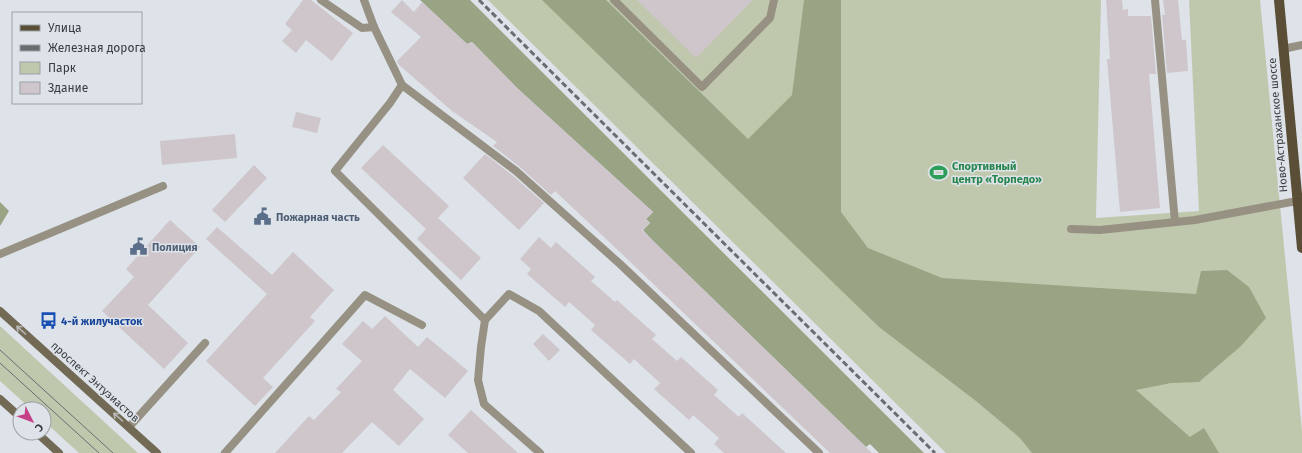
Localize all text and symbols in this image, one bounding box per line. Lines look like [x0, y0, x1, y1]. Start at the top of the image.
legend [12, 12, 142, 104]
text: Улица [48, 21, 82, 35]
text: Железная дорога [48, 41, 146, 55]
street label: Ново-Астраханское шоссе [1266, 57, 1290, 193]
text: Парк [48, 61, 77, 75]
text: Здание [48, 81, 88, 95]
place label: Спортивный центр «Торпедо» [952, 160, 1042, 186]
sports icon: Спортивный центр «Торпедо» [929, 162, 949, 182]
public building icon: Пожарная часть [253, 207, 273, 227]
place label: Пожарная часть [276, 211, 360, 224]
public building icon: Полиция [129, 237, 149, 257]
place label: Полиция [152, 241, 198, 254]
bus stop icon: 4-й жилучасток [38, 311, 58, 331]
place label: 4-й жилучасток [61, 315, 143, 328]
one-way arrow [17, 326, 27, 335]
street label: проспект Энтузиастов [48, 339, 142, 425]
north arrow [12, 401, 52, 441]
one-way arrow [112, 413, 123, 422]
text: С [32, 421, 46, 435]

